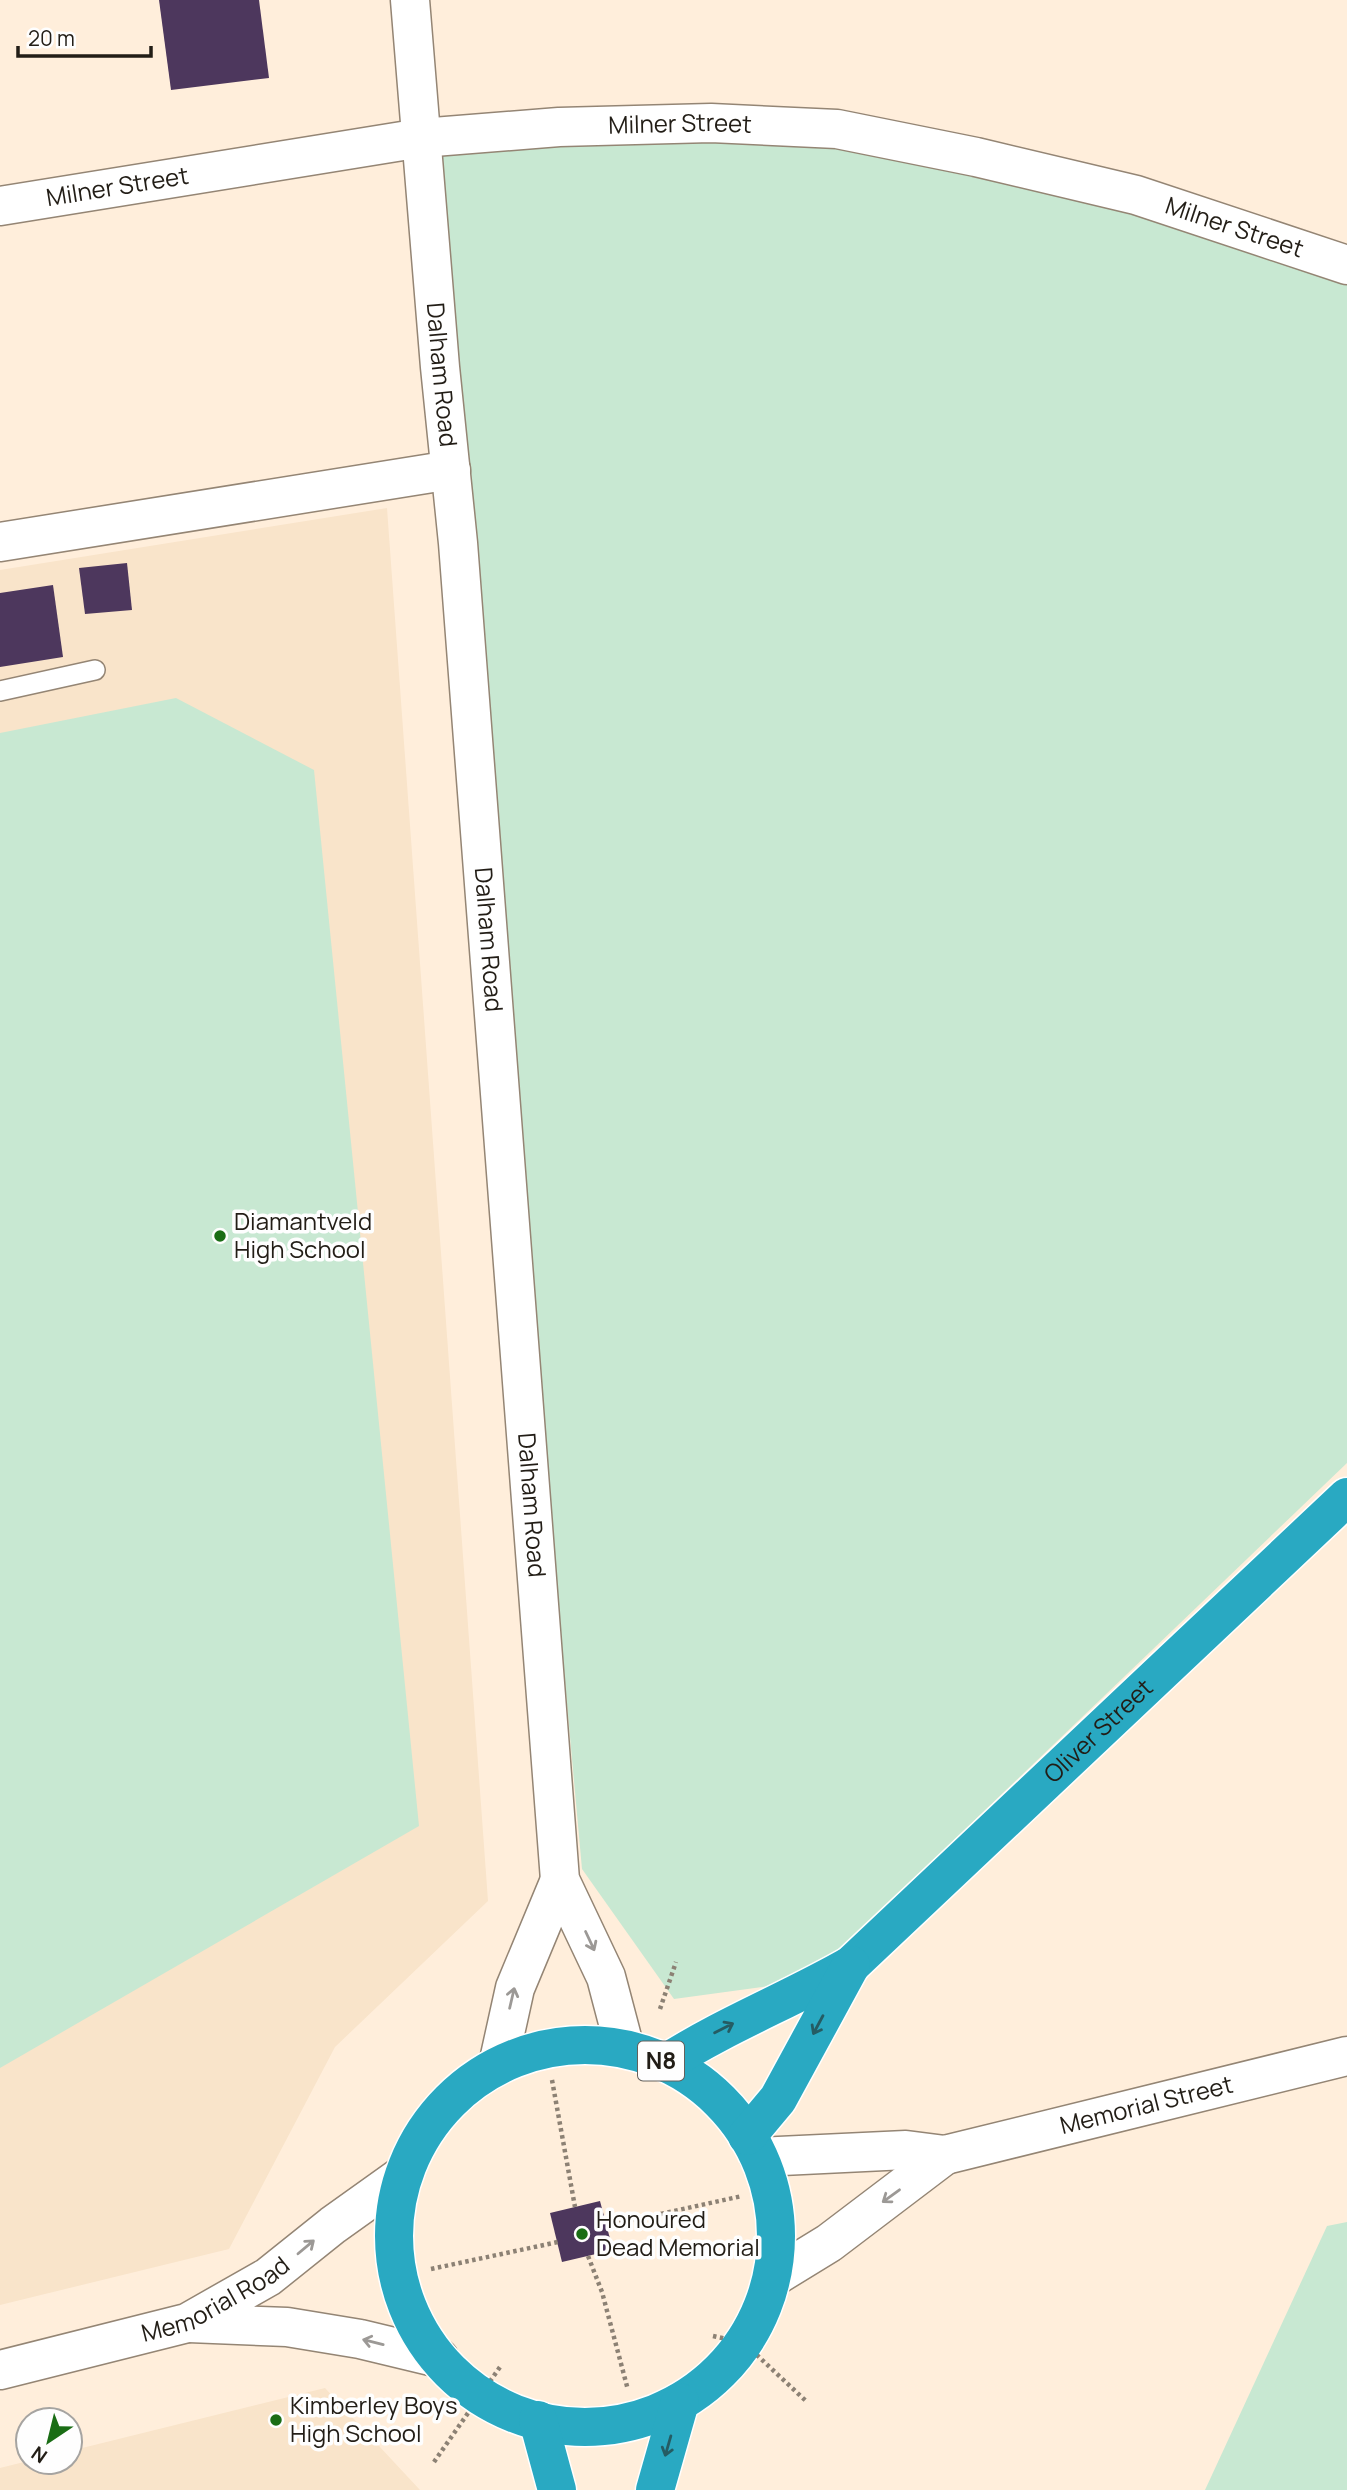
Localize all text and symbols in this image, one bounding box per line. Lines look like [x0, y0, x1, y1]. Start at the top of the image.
scale bar [18, 14, 150, 58]
text: 20 m [28, 24, 75, 52]
street label: Milner Street [608, 105, 753, 141]
street label: Milner Street [44, 158, 191, 213]
street label: Milner Street [1162, 188, 1308, 264]
street label: Dalham Road [420, 301, 466, 448]
street label: Dalham Road [468, 866, 512, 1013]
place label: Diamantveld High School [234, 1204, 372, 1265]
marker: Diamantveld High School [212, 1228, 228, 1244]
street label: Dalham Road [511, 1432, 555, 1578]
street label: Oliver Street [1036, 1671, 1159, 1790]
one-way arrow [584, 1930, 597, 1951]
one-way arrow [507, 1988, 520, 2010]
one-way arrow [811, 2014, 824, 2035]
one-way arrow [713, 2020, 734, 2034]
road number: N8 [638, 2042, 684, 2080]
street label: Memorial Street [1056, 2067, 1236, 2141]
one-way arrow [882, 2189, 901, 2203]
place label: Honoured Dead Memorial [596, 2202, 760, 2263]
marker: Honoured Dead Memorial [574, 2226, 590, 2242]
one-way arrow [297, 2239, 315, 2255]
street label: Memorial Road [138, 2248, 296, 2349]
one-way arrow [362, 2335, 385, 2348]
place label: Kimberley Boys High School [290, 2388, 458, 2449]
north arrow [14, 2406, 84, 2476]
marker: Kimberley Boys High School [268, 2412, 284, 2428]
one-way arrow [660, 2435, 673, 2457]
text: N [26, 2440, 52, 2469]

